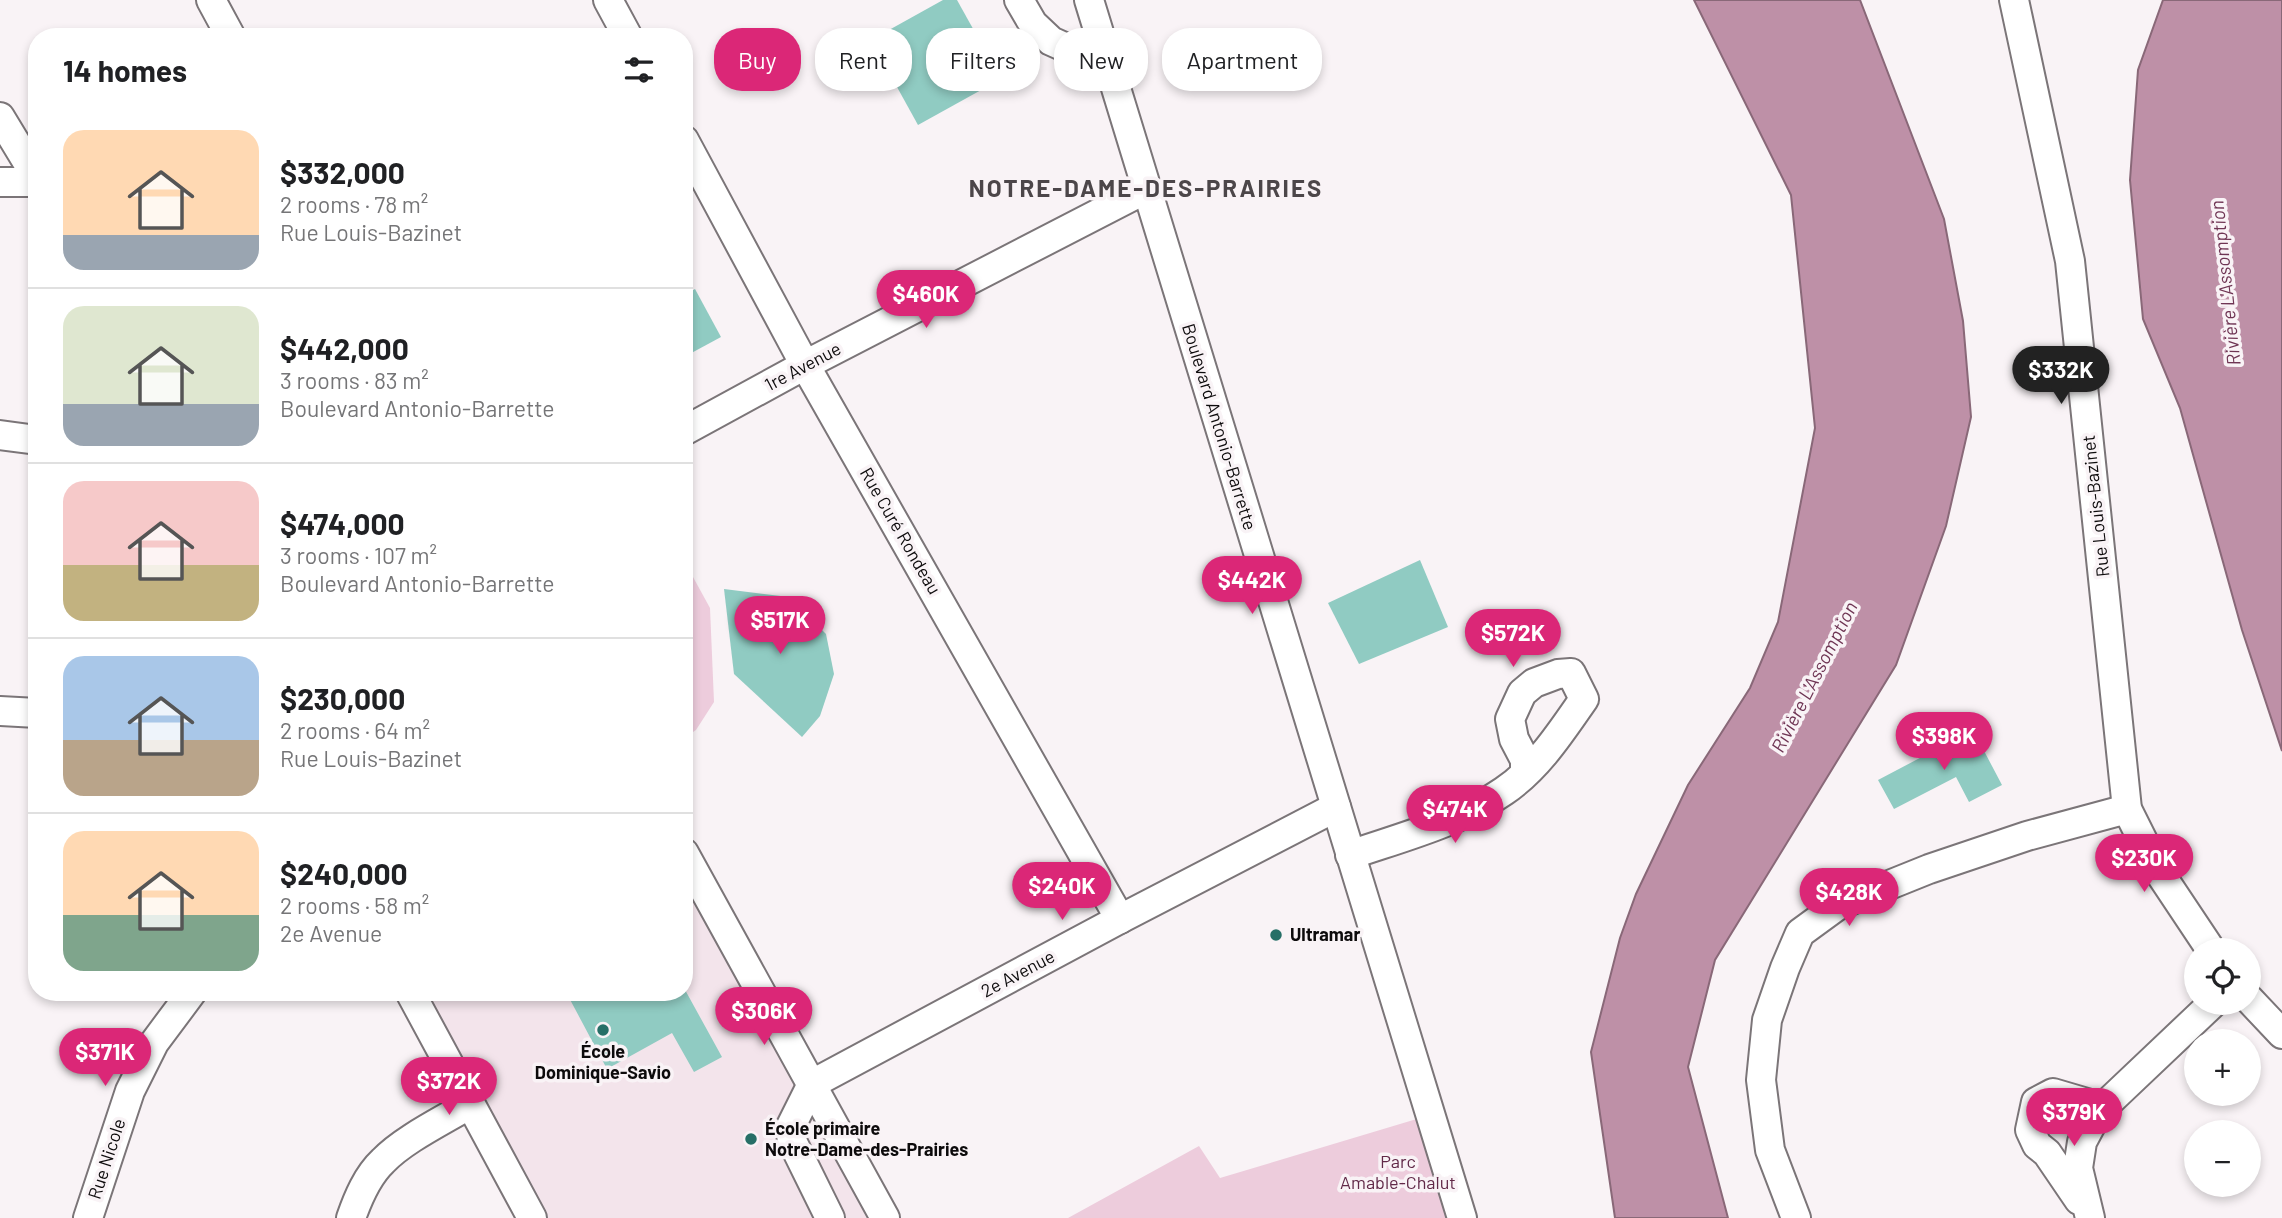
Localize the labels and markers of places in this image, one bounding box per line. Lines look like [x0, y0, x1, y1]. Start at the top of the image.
pin: $460K [877, 270, 975, 330]
pin: $332K [2012, 346, 2110, 406]
pin: $442K [1203, 556, 1301, 616]
pin: $517K [731, 596, 829, 656]
pin: $572K [1464, 610, 1562, 669]
pin: $398K [1895, 712, 1993, 772]
pin: $474K [1406, 786, 1504, 845]
pin: $230K [2095, 834, 2193, 894]
pin: $240K [1013, 862, 1111, 922]
pin: $428K [1800, 869, 1898, 928]
place label: Ultramar [1290, 923, 1360, 945]
marker: Ultramar [1268, 927, 1284, 943]
pin: $306K [715, 988, 813, 1047]
marker: École Dominique-Savio [595, 1022, 611, 1038]
pin: $371K [56, 1028, 154, 1088]
place label: École Dominique-Savio [535, 1040, 671, 1083]
pin: $372K [400, 1058, 498, 1117]
pin: $379K [2025, 1088, 2123, 1148]
place label: École primaire Notre-Dame-des-Prairies [765, 1117, 968, 1160]
marker: École primaire Notre-Dame-des-Prairies [743, 1131, 759, 1147]

